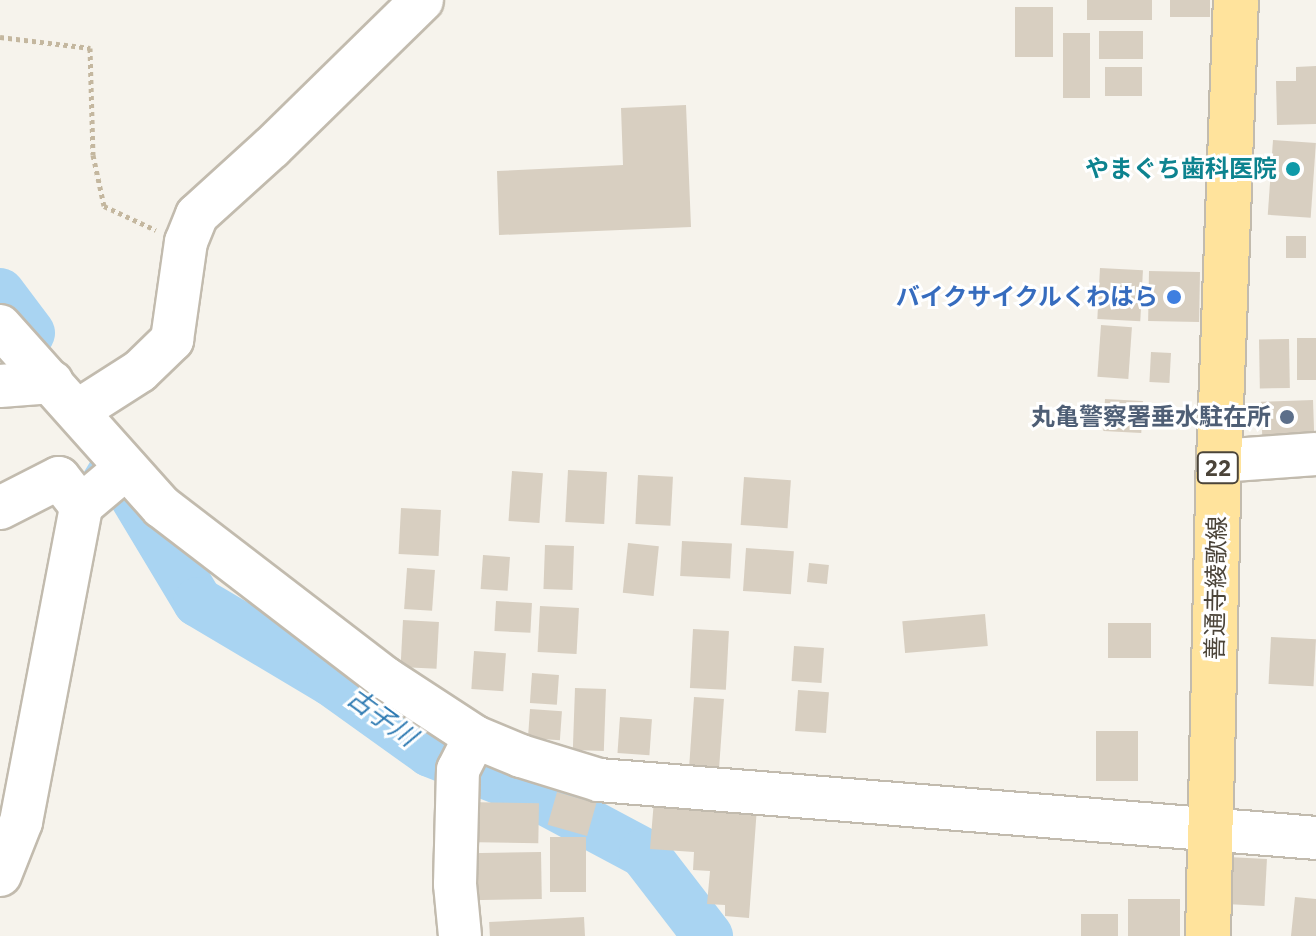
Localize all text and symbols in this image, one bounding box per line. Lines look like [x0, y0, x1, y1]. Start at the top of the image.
place label: やまぐち歯科医院 [1085, 155, 1277, 183]
marker: やまぐち歯科医院 [1284, 160, 1302, 178]
place label: バイクサイクルくわはら [894, 283, 1158, 311]
marker: バイクサイクルくわはら [1165, 288, 1183, 306]
place label: 丸亀警察署垂水駐在所 [1031, 403, 1271, 431]
marker: 丸亀警察署垂水駐在所 [1278, 408, 1296, 426]
road number: 22 [1196, 450, 1240, 486]
street label: 善通寺綾歌線 [1200, 516, 1232, 660]
water label: 古子川 [341, 681, 423, 753]

